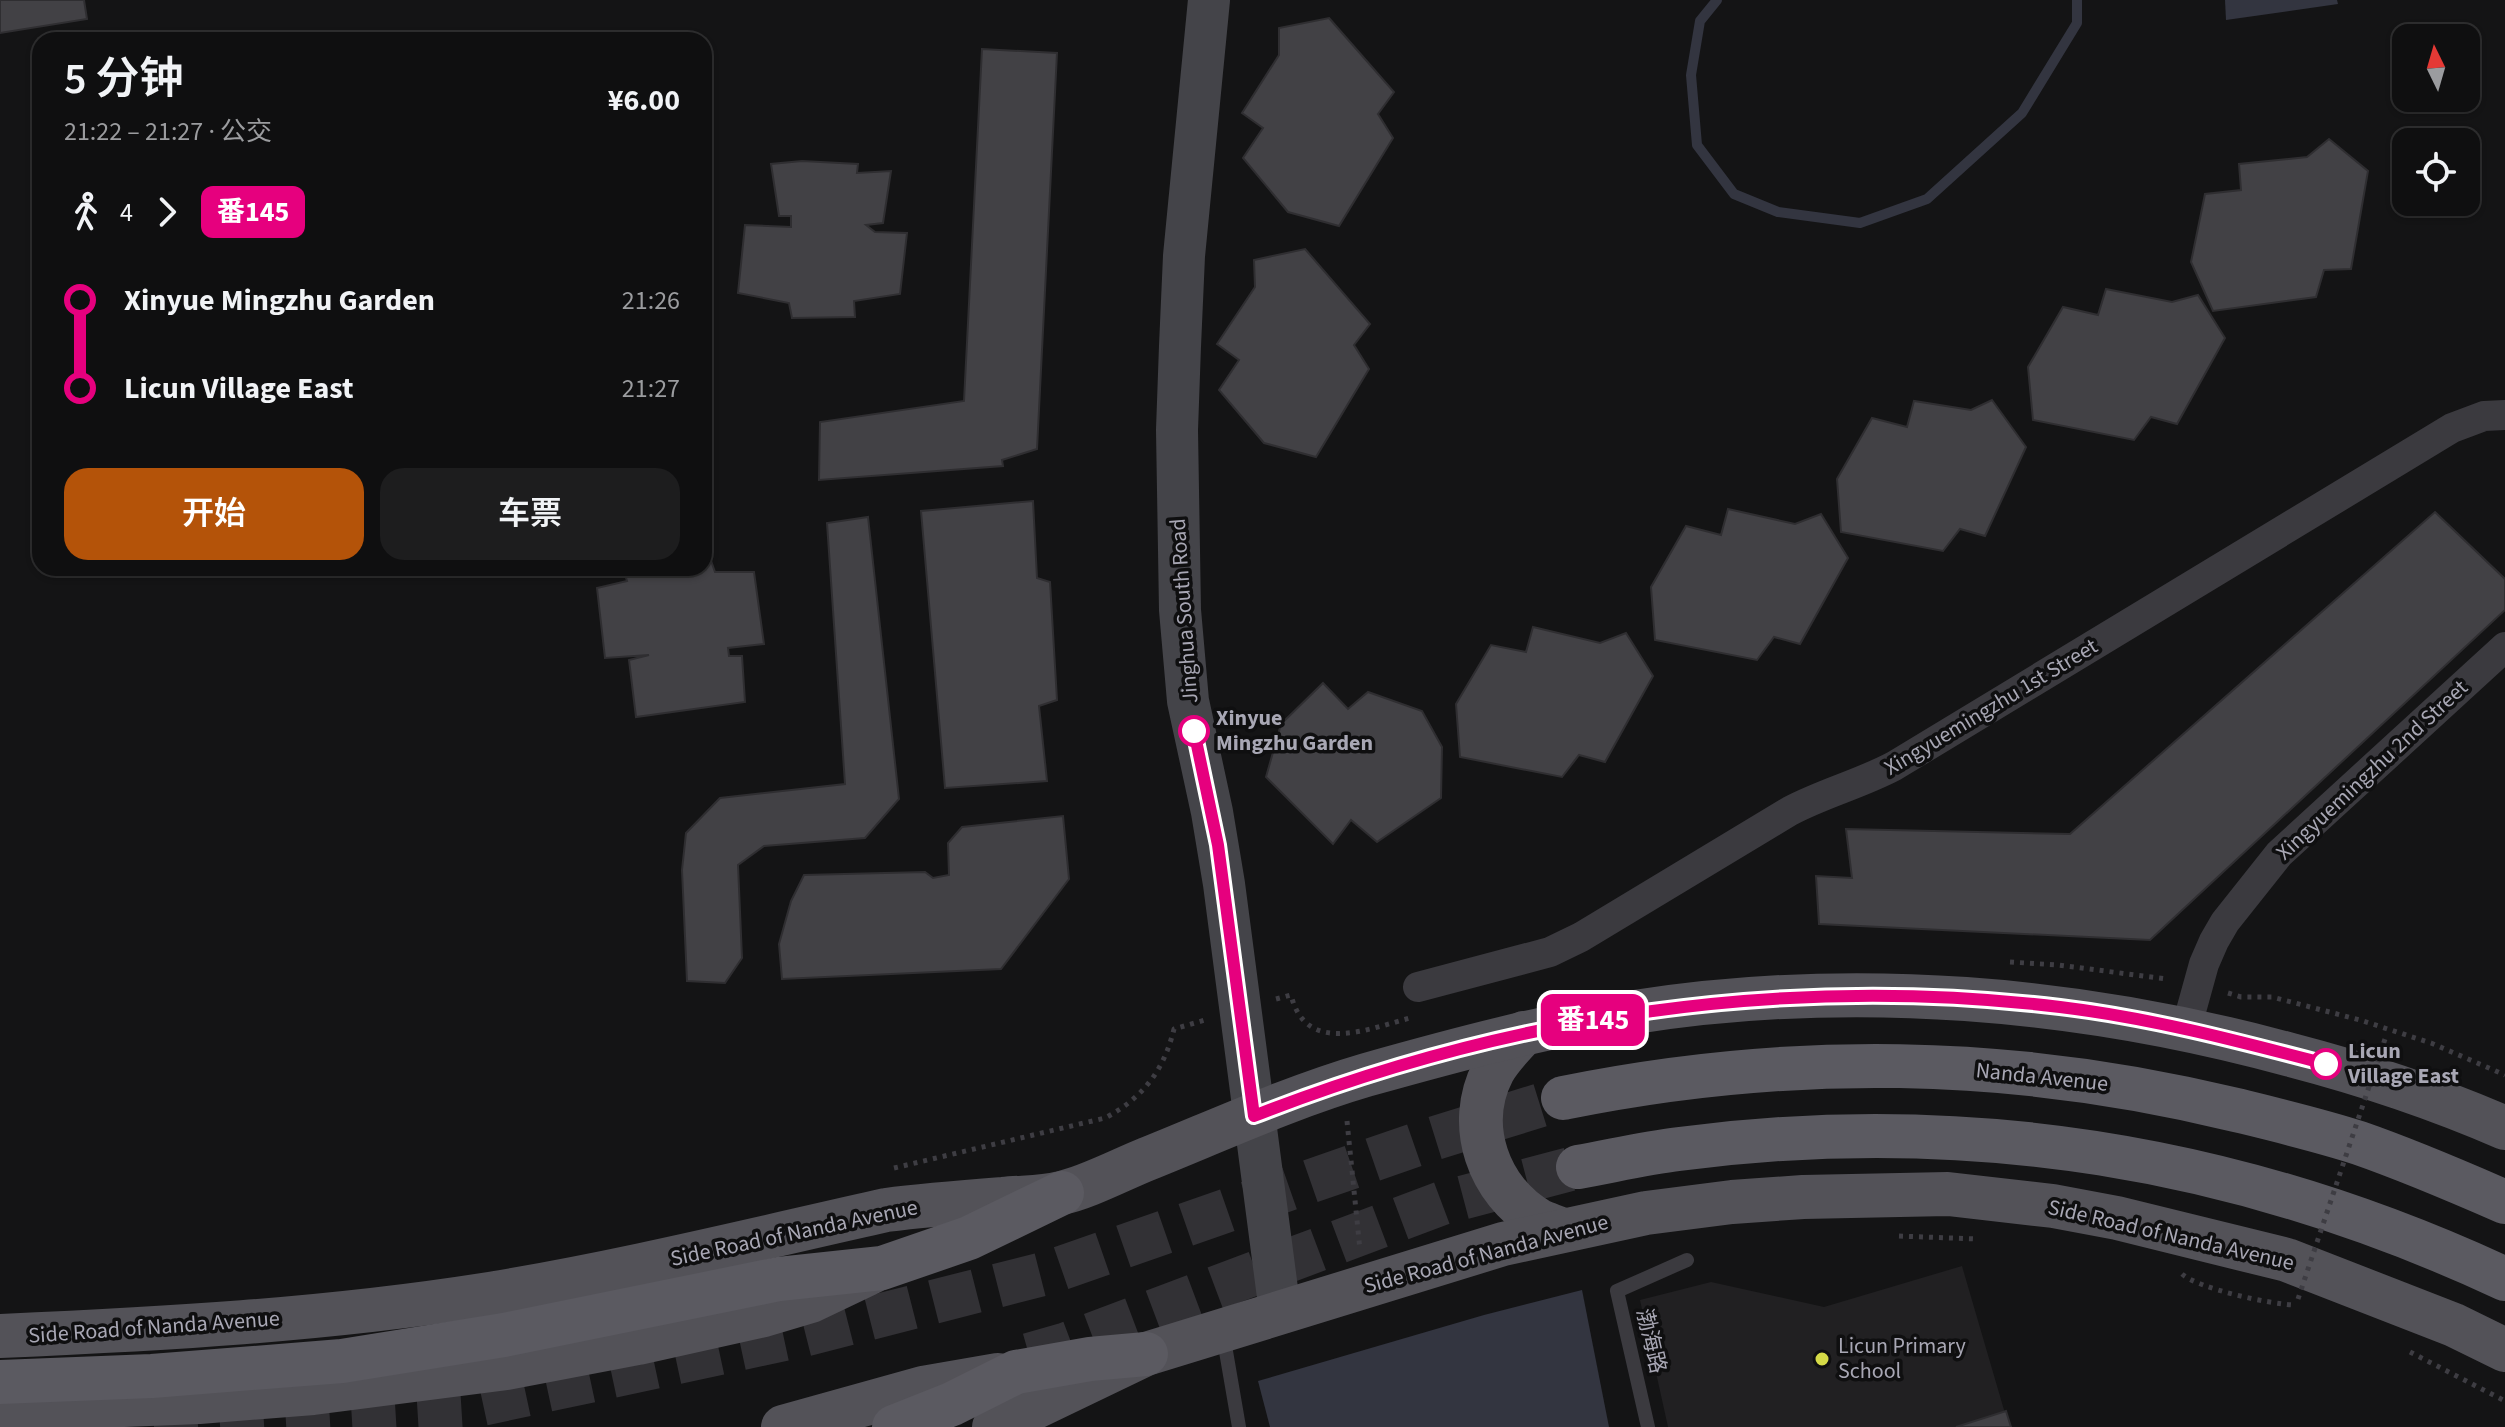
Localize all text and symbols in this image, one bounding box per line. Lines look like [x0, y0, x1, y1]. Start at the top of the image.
north arrow [2392, 24, 2480, 112]
map controls [2392, 24, 2480, 216]
text: 5 分钟 [64, 48, 183, 111]
text: ¥6.00 [608, 79, 680, 122]
text: 21:22 – 21:27 · 公交 [64, 113, 272, 150]
button: locate [2392, 128, 2480, 216]
icon: walk [64, 190, 108, 234]
icon: forward [145, 190, 189, 234]
text: 番145 [217, 192, 289, 232]
text: 4 [120, 194, 133, 231]
text: Xinyue Mingzhu Garden [124, 279, 435, 322]
text: 21:26 [622, 282, 680, 319]
text: Licun Village East [124, 367, 353, 410]
text: 21:27 [622, 370, 680, 407]
button: 开始 [64, 468, 364, 560]
button: 车票 [380, 468, 680, 560]
street label: Jinghua South Road [1162, 518, 1206, 704]
street label: Xingyuemingzhu 1st Street [1878, 630, 2104, 784]
street label: Xingyuemingzhu 2nd Street [2269, 672, 2476, 868]
place label: Xinyue Mingzhu Garden [1216, 702, 1373, 759]
marker: Xinyue Mingzhu Garden [1179, 716, 1209, 746]
line badge: 番145 [1537, 994, 1649, 1046]
text: 番145 [1557, 1000, 1629, 1040]
place label: Licun Village East [2347, 1035, 2460, 1092]
marker: Licun Village East [2311, 1049, 2341, 1079]
street label: Nanda Avenue [1974, 1054, 2110, 1100]
street label: Side Road of Nanda Avenue [667, 1191, 921, 1275]
street label: Side Road of Nanda Avenue [2045, 1191, 2297, 1279]
street label: Side Road of Nanda Avenue [1360, 1206, 1612, 1302]
street label: Side Road of Nanda Avenue [27, 1302, 281, 1352]
street label: 渤海路 [1628, 1305, 1674, 1377]
place label: Licun Primary School [1838, 1330, 1967, 1387]
marker: Licun Primary School [1813, 1350, 1831, 1368]

